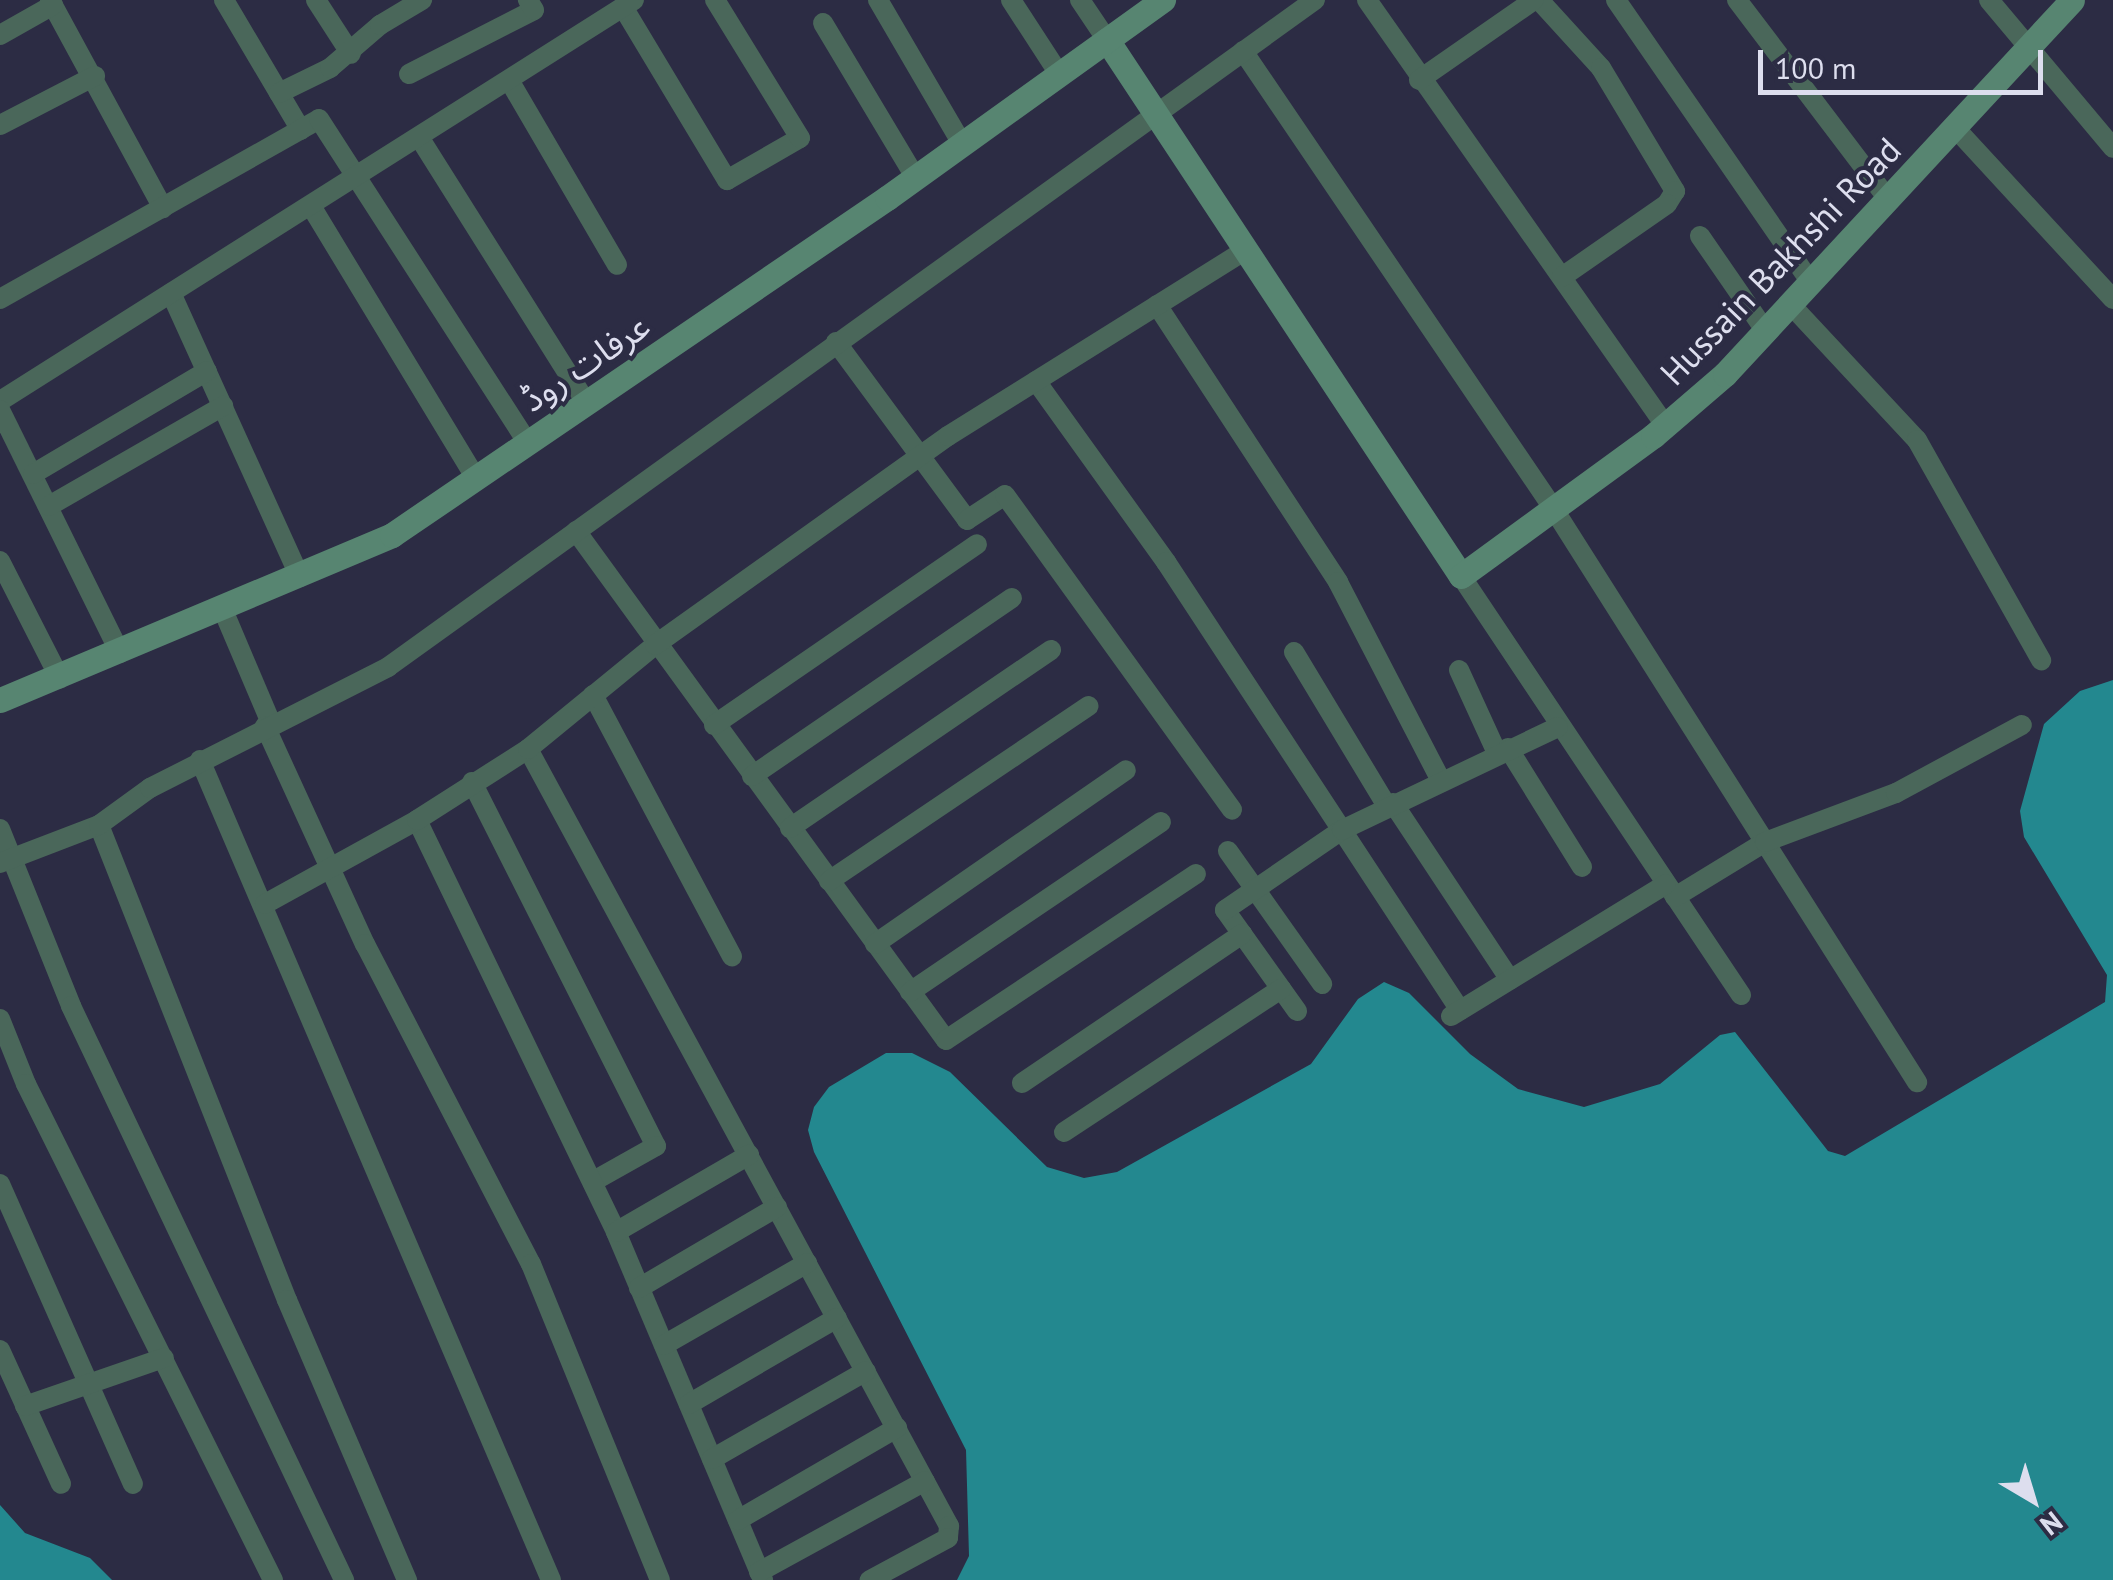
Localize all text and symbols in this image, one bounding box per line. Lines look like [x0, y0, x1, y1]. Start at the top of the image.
scale bar [1763, 30, 2048, 92]
text: 100 m [1775, 48, 1856, 87]
street label: Hussain Bakhshi Road [1651, 129, 1909, 393]
street label: عرفات روڈ [513, 304, 657, 420]
north arrow [1983, 1450, 2083, 1550]
text: N [2033, 1504, 2070, 1544]

